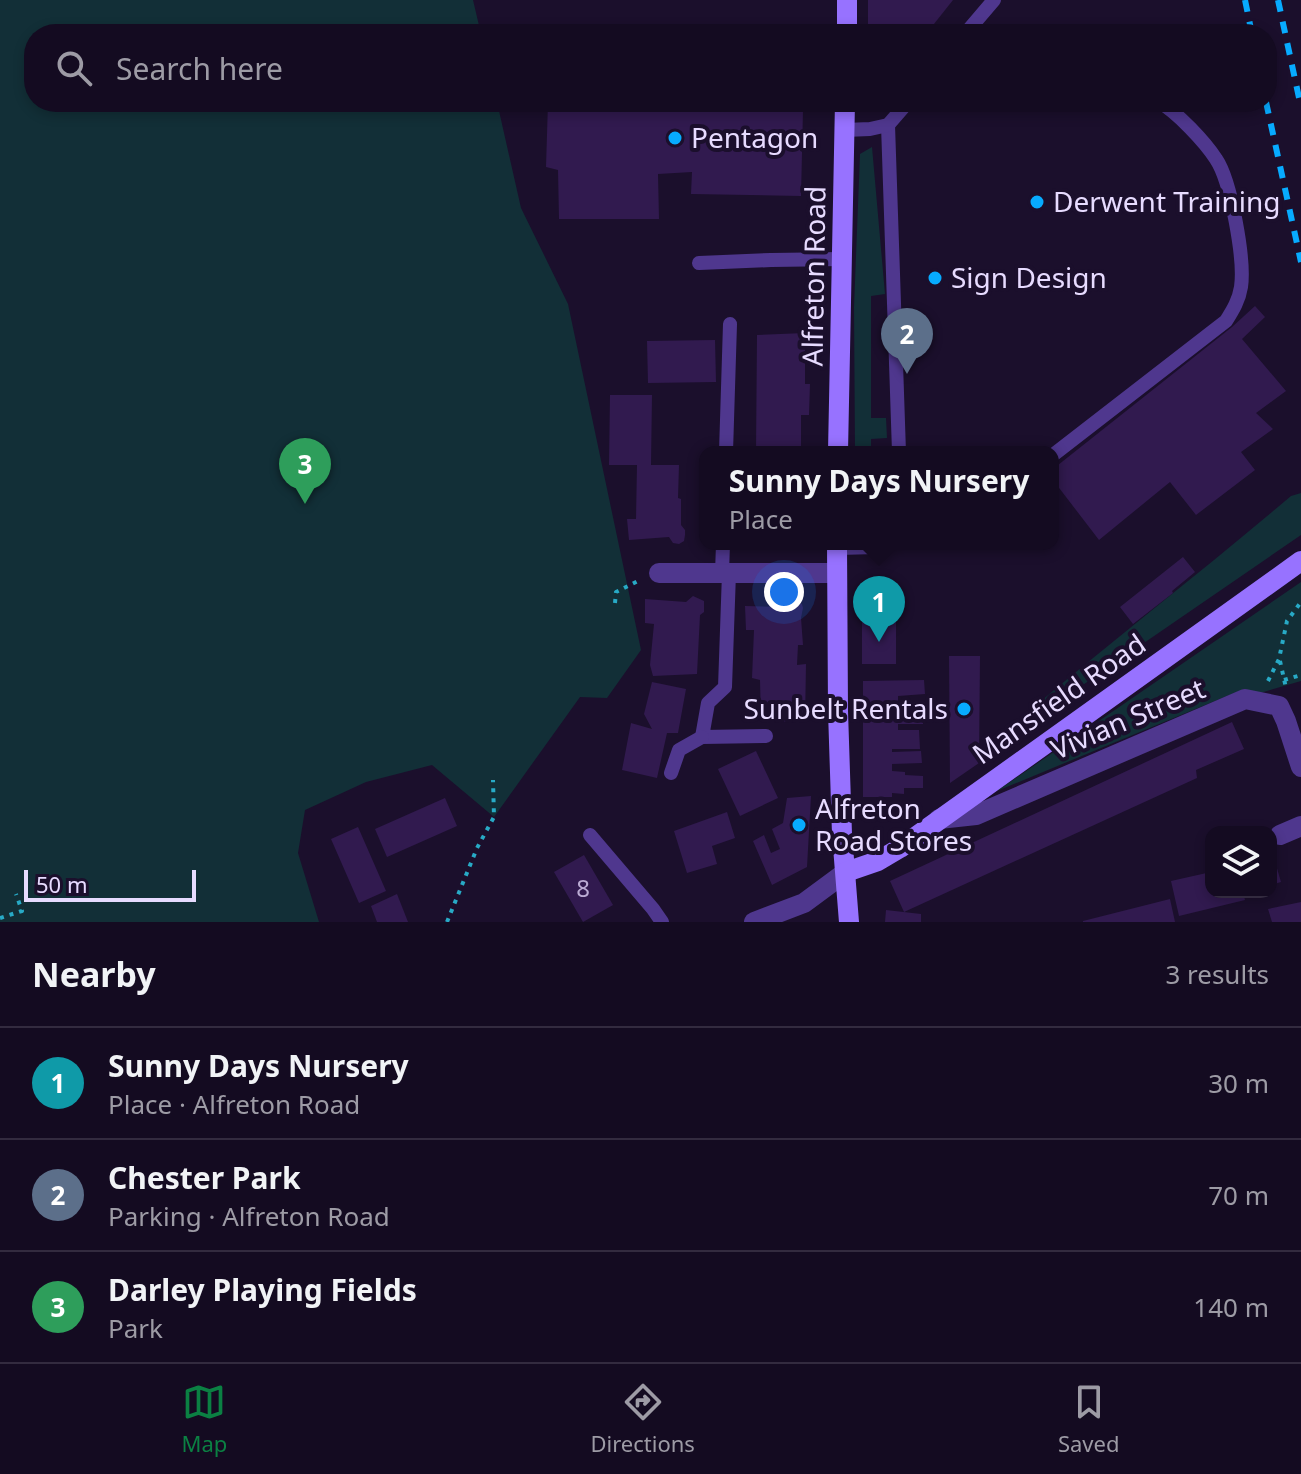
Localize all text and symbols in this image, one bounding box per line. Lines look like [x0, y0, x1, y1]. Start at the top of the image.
search box [24, 24, 1277, 112]
icon: search [52, 46, 96, 90]
text: Search here [116, 48, 283, 89]
place label: Pentagon [691, 118, 818, 156]
marker: Pentagon [666, 129, 684, 147]
place label: Derwent Training [1053, 182, 1280, 220]
street label: Alfreton Road [792, 185, 834, 367]
marker: Derwent Training [1028, 193, 1046, 211]
place label: Sign Design [951, 258, 1107, 296]
marker: Sign Design [926, 269, 944, 287]
pin: 2 [881, 308, 933, 374]
pin: 3 [279, 438, 331, 504]
popup [699, 446, 1059, 550]
text: Sunny Days Nursery [729, 460, 1029, 501]
text: Place [729, 501, 793, 537]
your location [764, 572, 804, 612]
pin: 1 [853, 576, 905, 642]
street label: Mansfield Road [964, 624, 1153, 772]
street label: Vivian Street [1045, 669, 1210, 768]
place label: Sunbelt Rentals [743, 689, 948, 727]
marker: Sunbelt Rentals [955, 700, 973, 718]
place label: Alfreton Road Stores [815, 789, 972, 859]
marker: Alfreton Road Stores [790, 816, 808, 834]
map controls [1205, 826, 1277, 898]
button: layers [1205, 826, 1277, 898]
scale bar [24, 866, 196, 902]
text: 50 m [36, 869, 87, 899]
house number: 8 [576, 871, 590, 904]
text: Nearby [32, 951, 156, 997]
text: 3 results [1165, 956, 1269, 992]
text: Sunny Days Nursery [108, 1045, 409, 1086]
text: 1 [51, 1065, 65, 1101]
text: 30 m [1208, 1065, 1269, 1101]
text: Place · Alfreton Road [108, 1086, 360, 1122]
text: Chester Park [108, 1157, 300, 1198]
text: 2 [51, 1177, 65, 1213]
text: 70 m [1208, 1177, 1269, 1213]
text: Parking · Alfreton Road [108, 1198, 390, 1234]
text: Darley Playing Fields [108, 1269, 417, 1310]
text: 3 [51, 1289, 65, 1325]
text: 140 m [1193, 1289, 1269, 1325]
text: Park [108, 1310, 163, 1346]
tab: Map [182, 1380, 227, 1458]
tab: Directions [590, 1380, 695, 1458]
tab: Saved [1058, 1380, 1119, 1458]

